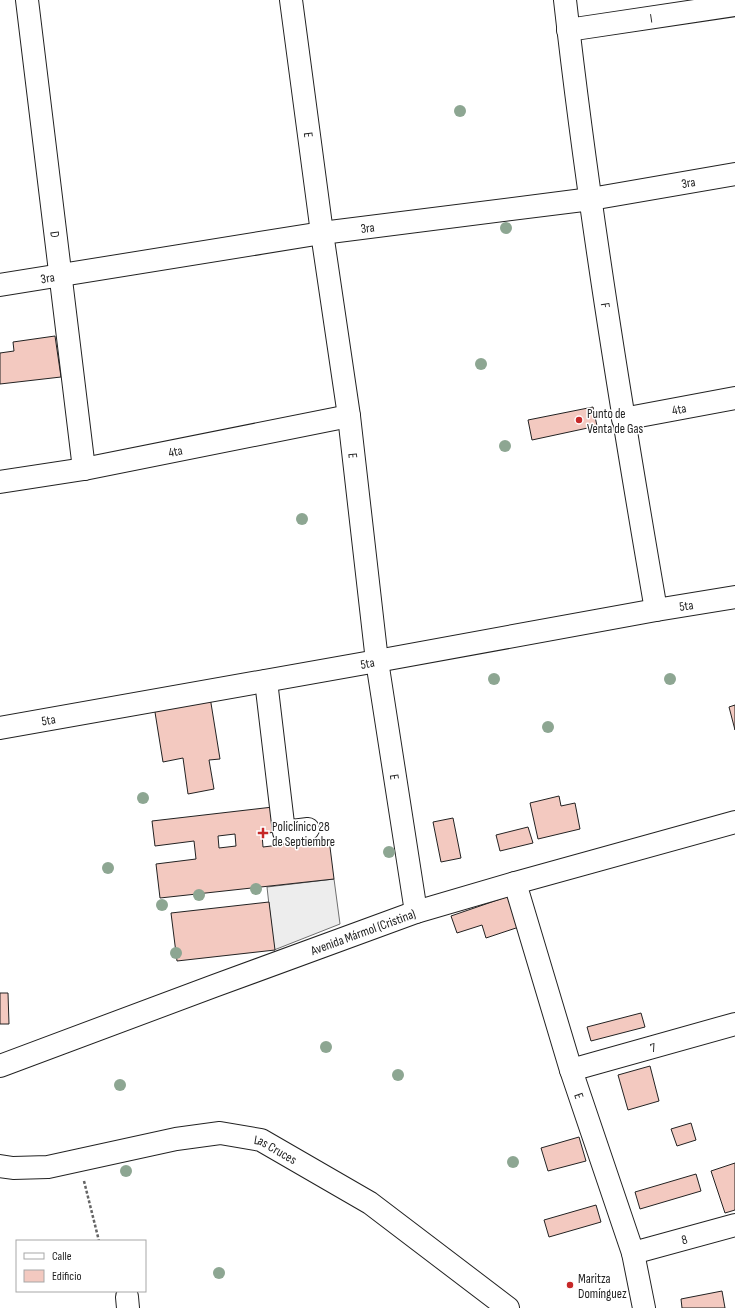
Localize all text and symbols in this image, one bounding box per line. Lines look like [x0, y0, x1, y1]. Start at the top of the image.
street label: I [649, 10, 654, 27]
street label: E [300, 131, 316, 139]
street label: 3ra [680, 174, 697, 192]
street label: 3ra [360, 219, 376, 237]
street label: D [46, 230, 63, 239]
street label: 3ra [39, 269, 56, 287]
street label: F [597, 302, 613, 309]
street label: 4ta [671, 400, 688, 419]
place label: Punto de Venta de Gas [587, 406, 643, 437]
marker: Punto de Venta de Gas [574, 415, 584, 425]
street label: 4ta [167, 442, 184, 461]
street label: E [344, 452, 361, 459]
street label: 5ta [678, 597, 695, 615]
street label: 5ta [359, 655, 376, 673]
street label: 5ta [40, 711, 57, 730]
street label: E [386, 773, 402, 781]
place label: Policlínico 28 de Septiembre [272, 819, 335, 850]
marker: Policlínico 28 de Septiembre [257, 827, 269, 839]
street label: Avenida Mármol (Cristina) [308, 906, 418, 959]
street label: 7 [648, 1039, 659, 1056]
street label: E [570, 1091, 587, 1101]
street label: Las Cruces [253, 1132, 300, 1168]
street label: 8 [680, 1231, 690, 1248]
legend [16, 1240, 146, 1292]
text: Calle [52, 1249, 72, 1264]
text: Edificio [52, 1269, 81, 1284]
place label: Maritza Domínguez [578, 1271, 627, 1302]
marker: Maritza Domínguez [565, 1280, 575, 1290]

